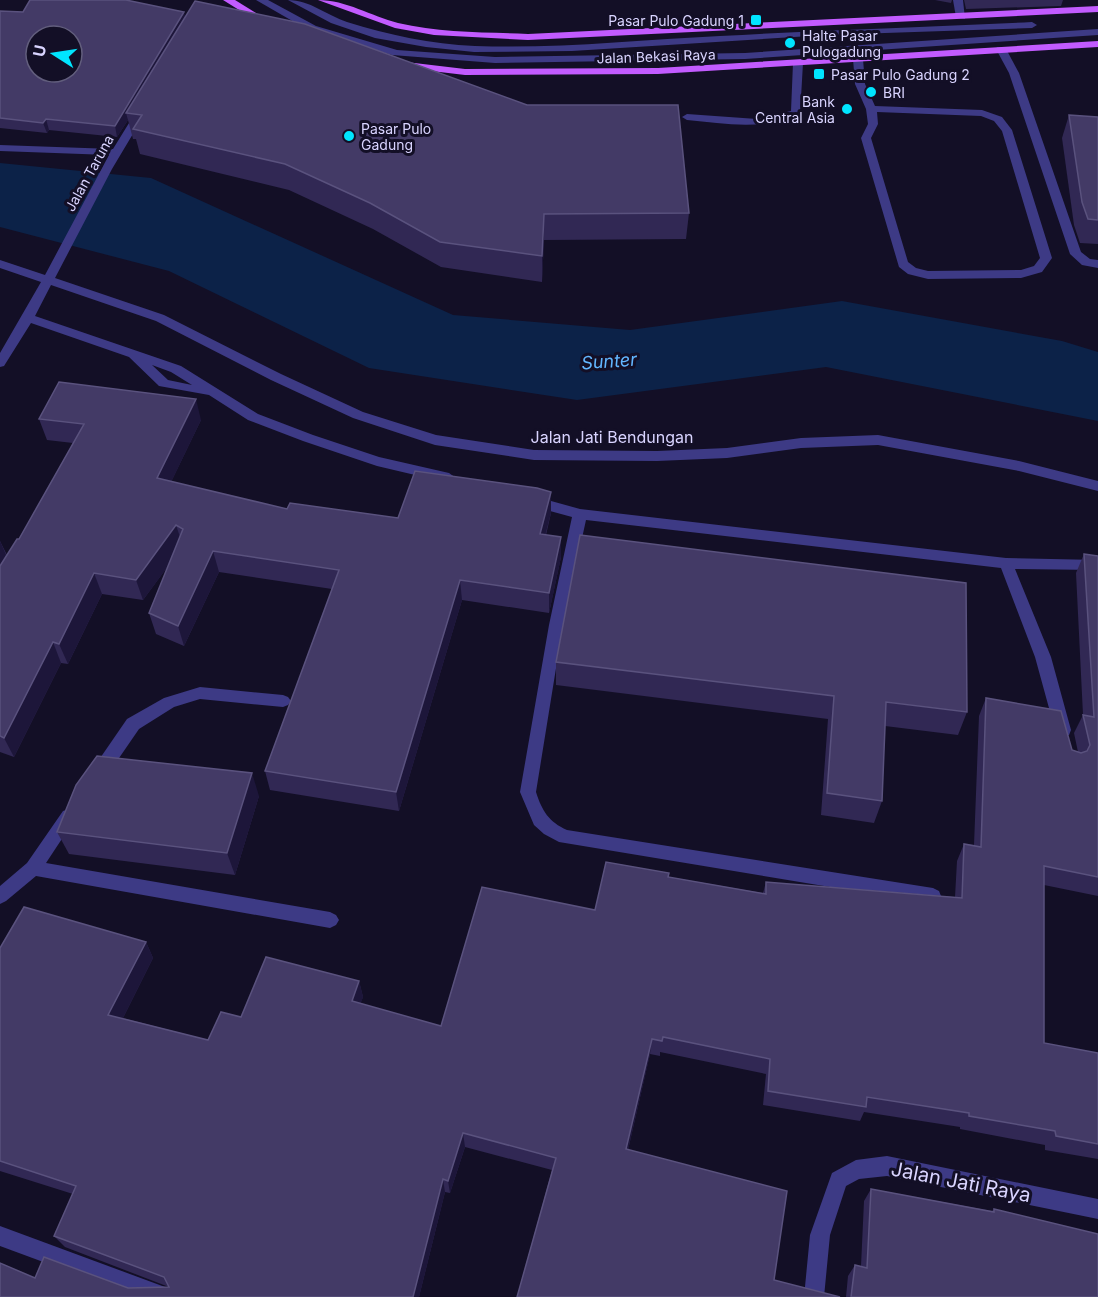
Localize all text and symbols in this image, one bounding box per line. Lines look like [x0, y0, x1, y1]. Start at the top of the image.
place label: Pasar Pulo Gadung 1 [608, 12, 744, 29]
marker: Pasar Pulo Gadung 1 [749, 13, 763, 27]
north arrow [24, 24, 84, 84]
place label: Halte Pasar Pulogadung [802, 27, 881, 60]
marker: Halte Pasar Pulogadung [783, 36, 797, 50]
text: U [28, 43, 50, 59]
street label: Jalan Bekasi Raya [596, 45, 716, 67]
place label: Pasar Pulo Gadung 2 [831, 66, 970, 83]
marker: Pasar Pulo Gadung 2 [812, 67, 826, 81]
place label: BRI [883, 84, 905, 101]
marker: BRI [864, 85, 878, 99]
place label: Bank Central Asia [755, 93, 835, 126]
marker: Bank Central Asia [840, 102, 854, 116]
place label: Pasar Pulo Gadung [361, 120, 431, 153]
marker: Pasar Pulo Gadung [342, 129, 356, 143]
street label: Jalan Taruna [61, 132, 117, 214]
water label: Sunter [580, 348, 639, 373]
street label: Jalan Jati Bendungan [531, 427, 693, 447]
street label: Jalan Jati Raya [889, 1157, 1033, 1207]

